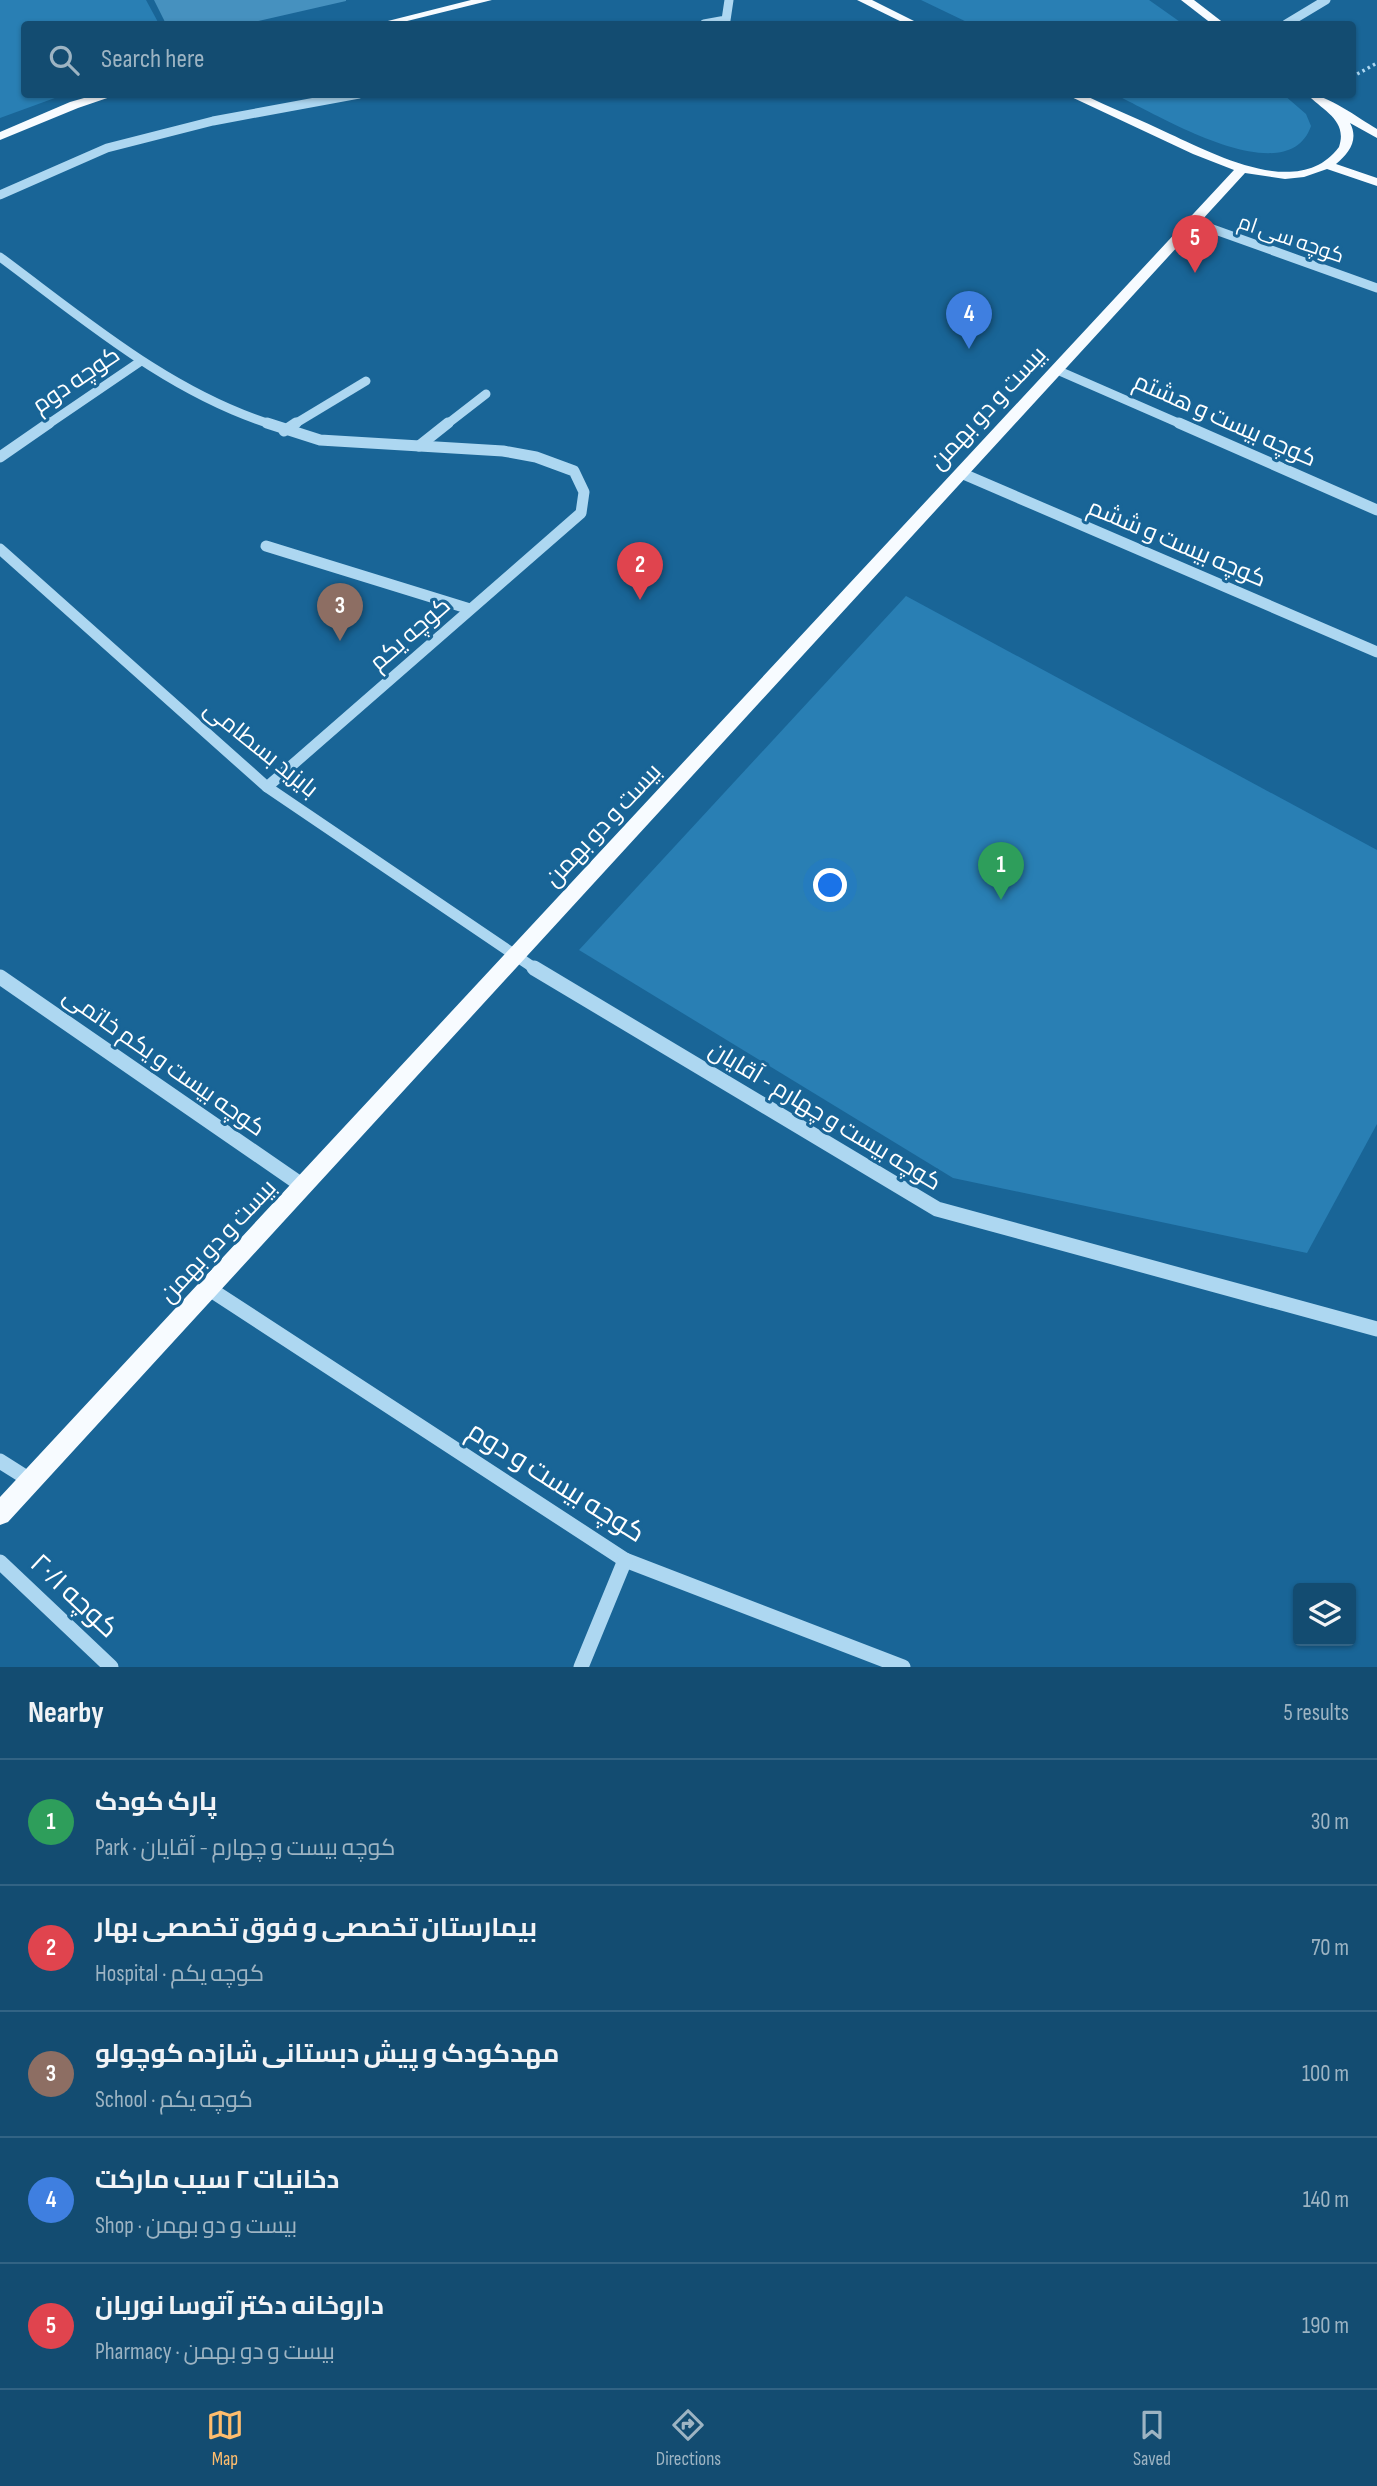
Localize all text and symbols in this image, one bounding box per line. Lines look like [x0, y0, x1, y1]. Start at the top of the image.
search box [21, 21, 1356, 98]
icon: search [45, 41, 83, 79]
text: Search here [101, 44, 204, 75]
street label: کوچه سی ام [1234, 209, 1347, 270]
pin: 5 [1172, 215, 1218, 273]
pin: 4 [946, 291, 992, 349]
street label: کوچه دوم [27, 340, 126, 421]
street label: بیست و دو بهمن [923, 340, 1053, 476]
street label: کوچه بیست و هشتم [1129, 367, 1321, 474]
street label: کوچه بیست و ششم [1083, 492, 1270, 595]
pin: 2 [617, 542, 663, 600]
pin: 3 [317, 583, 363, 641]
street label: کوچه یکم [364, 591, 457, 678]
street label: بایزید بسطامی [198, 694, 324, 804]
street label: بیست و دو بهمن [538, 757, 668, 893]
pin: 1 [978, 842, 1024, 900]
your location [813, 868, 847, 902]
street label: کوچه بیست و یکم خاتمی [57, 981, 271, 1144]
street label: کوچه بیست و چهارم - آقایان [703, 1035, 946, 1198]
street label: بیست و دو بهمن [153, 1173, 283, 1309]
street label: کوچه بیست و دوم [460, 1414, 651, 1551]
street label: کوچه ۲۰/۱ [22, 1547, 125, 1646]
map controls [1293, 1583, 1356, 1646]
button: layers [1293, 1583, 1356, 1646]
text: Nearby [28, 1695, 104, 1731]
text: 5 results [1283, 1699, 1349, 1727]
text: پارک کودک [95, 1787, 217, 1818]
text: 1 [46, 1808, 56, 1836]
text: 30 m [1311, 1808, 1349, 1836]
text: Park · کوچه بیست و چهارم - آقایان [95, 1834, 395, 1862]
text: بیمارستان تخصصی و فوق تخصصی بهار [95, 1913, 537, 1944]
text: 2 [46, 1934, 56, 1962]
text: 70 m [1311, 1934, 1349, 1962]
text: Hospital · کوچه یکم [95, 1960, 264, 1988]
text: مهدکودک و پیش دبستانی شازده کوچولو [95, 2039, 560, 2070]
text: 3 [46, 2060, 56, 2088]
text: 100 m [1302, 2060, 1349, 2088]
text: School · کوچه یکم [95, 2086, 253, 2114]
text: دخانیات ۲ سیب مارکت [95, 2165, 339, 2196]
text: 4 [46, 2186, 56, 2214]
text: 140 m [1303, 2186, 1349, 2214]
text: Shop · بیست و دو بهمن [95, 2212, 297, 2240]
text: داروخانه دکتر آتوسا نوریان [95, 2291, 384, 2322]
text: 5 [46, 2312, 56, 2340]
text: 190 m [1302, 2312, 1349, 2340]
text: Pharmacy · بیست و دو بهمن [95, 2338, 335, 2366]
tab: Map [206, 2406, 244, 2471]
tab: Directions [656, 2406, 721, 2471]
tab: Saved [1133, 2406, 1171, 2471]

